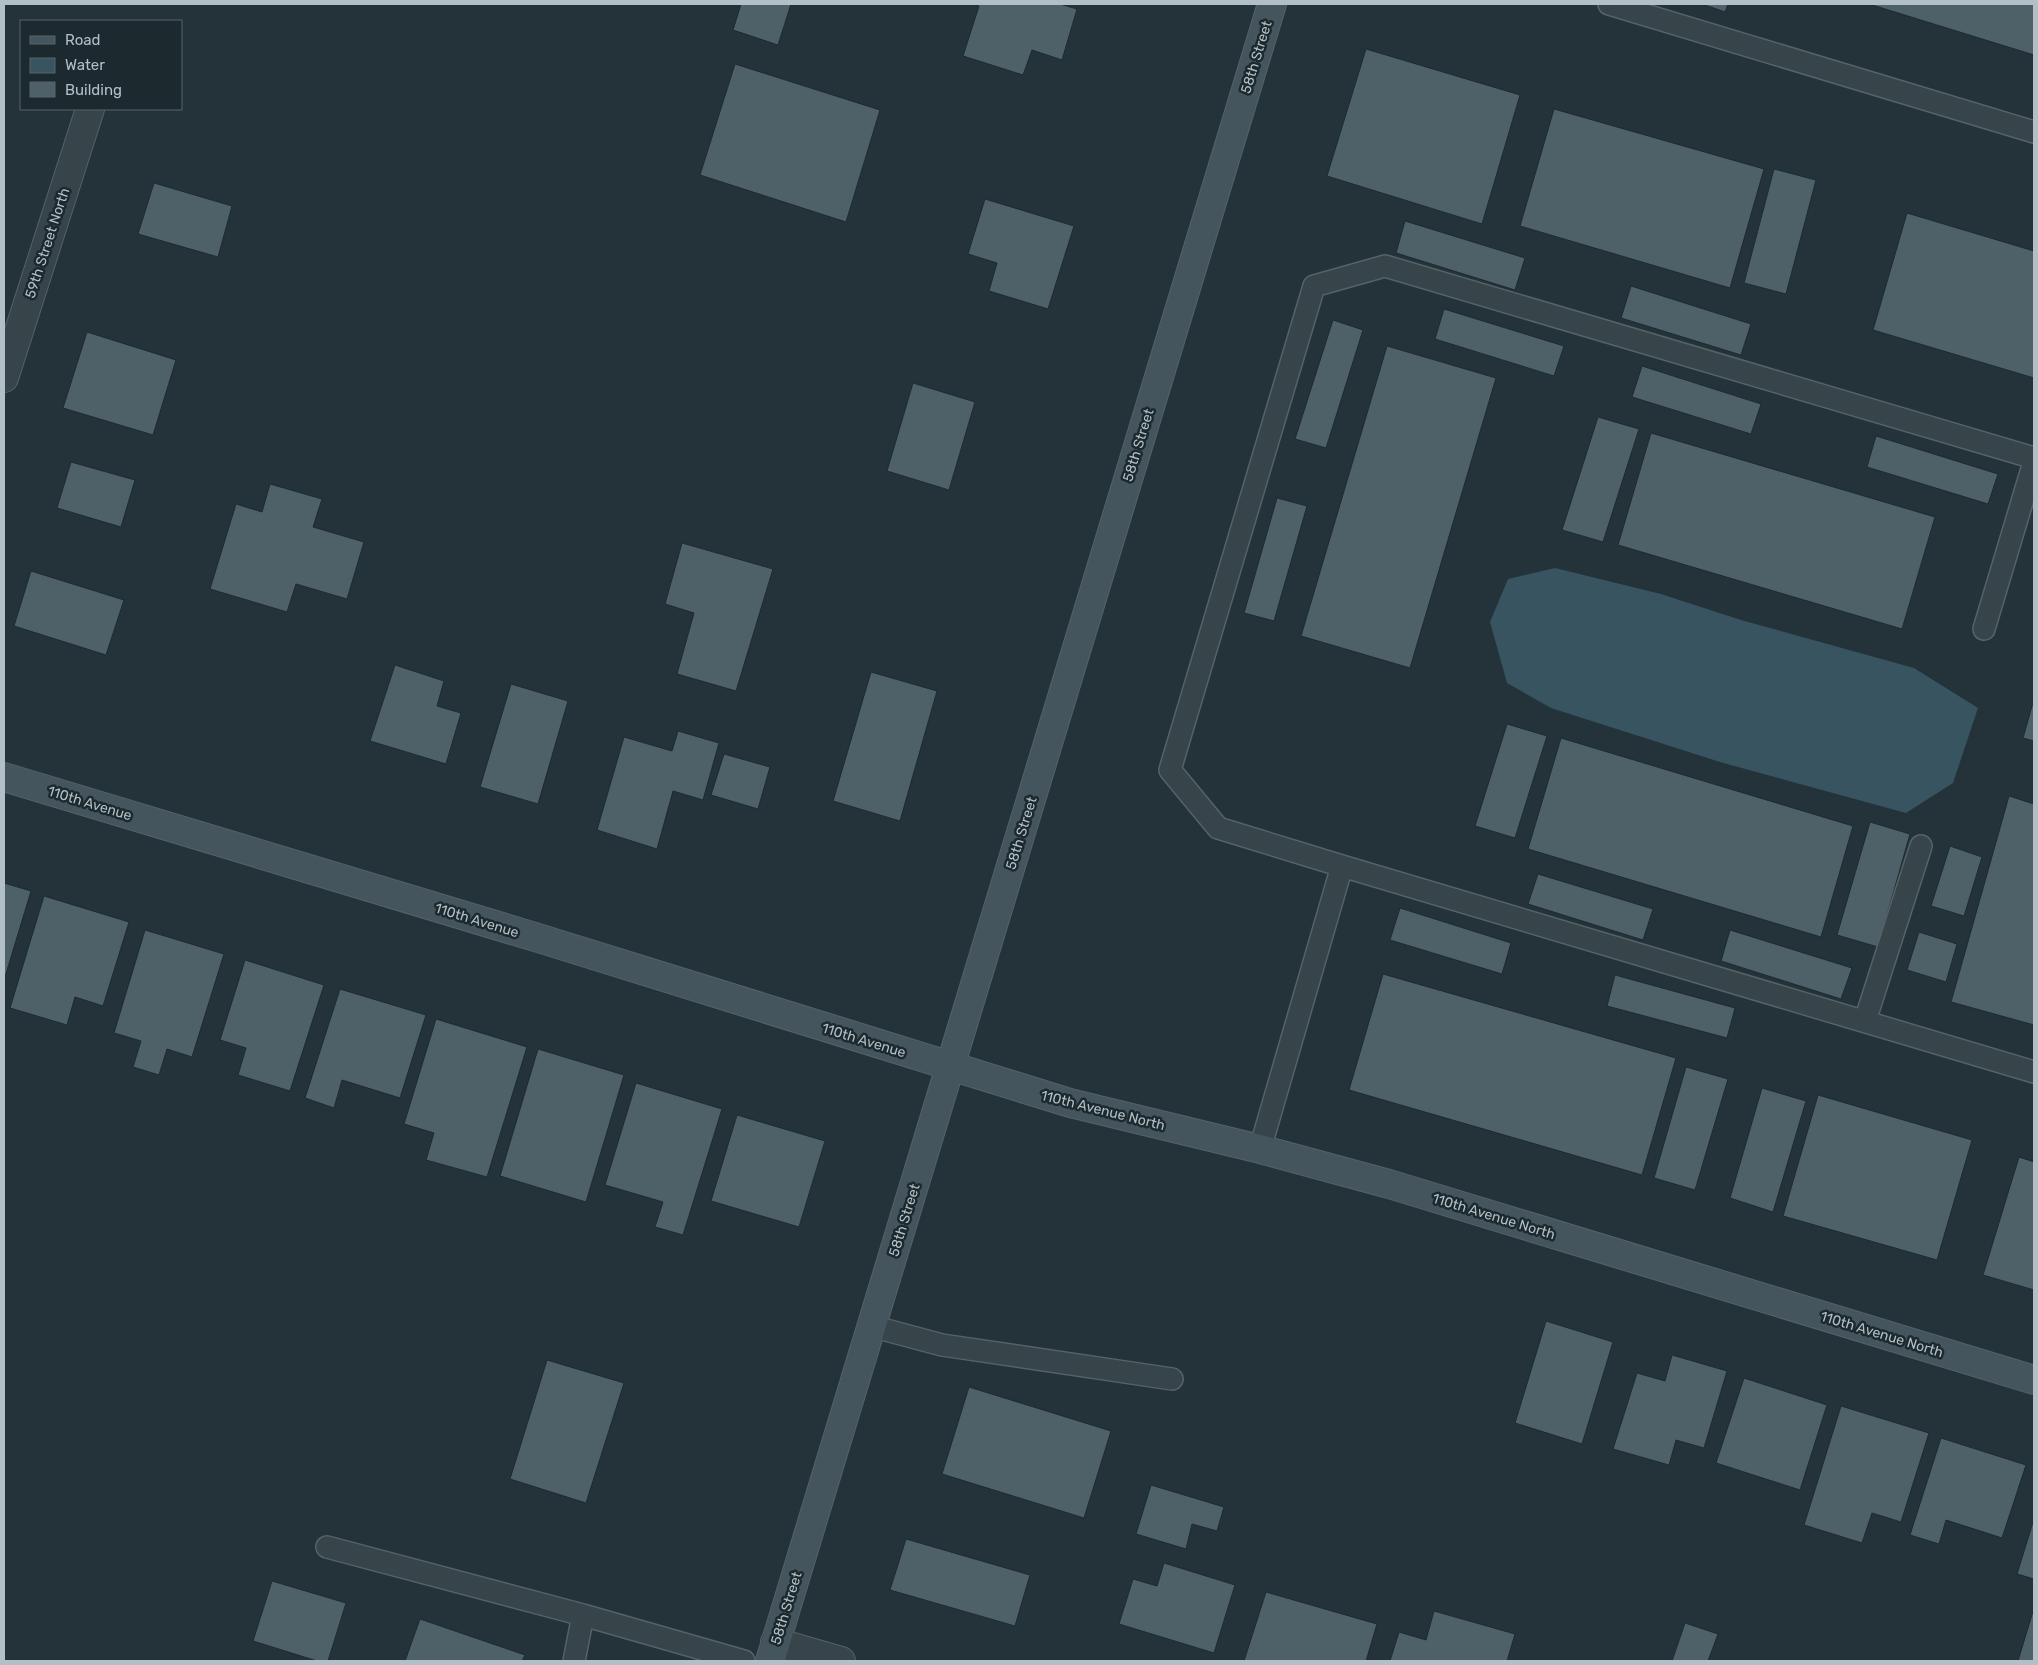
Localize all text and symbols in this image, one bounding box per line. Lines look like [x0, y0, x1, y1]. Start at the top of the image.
street label: 58th Street [1237, 18, 1276, 96]
legend [20, 20, 182, 110]
text: Road [65, 31, 101, 49]
text: Water [65, 56, 105, 74]
text: Building [65, 81, 122, 99]
street label: 59th Street North [22, 186, 73, 300]
street label: 58th Street [1119, 406, 1158, 484]
street label: 110th Avenue [46, 783, 134, 824]
street label: 58th Street [1002, 794, 1041, 872]
street label: 110th Avenue [433, 900, 521, 941]
street label: 110th Avenue [820, 1020, 908, 1061]
street label: 110th Avenue North [1039, 1087, 1167, 1134]
street label: 58th Street [885, 1181, 924, 1259]
street label: 110th Avenue North [1430, 1190, 1557, 1243]
street label: 110th Avenue North [1818, 1308, 1945, 1361]
street label: 58th Street [767, 1569, 806, 1647]

